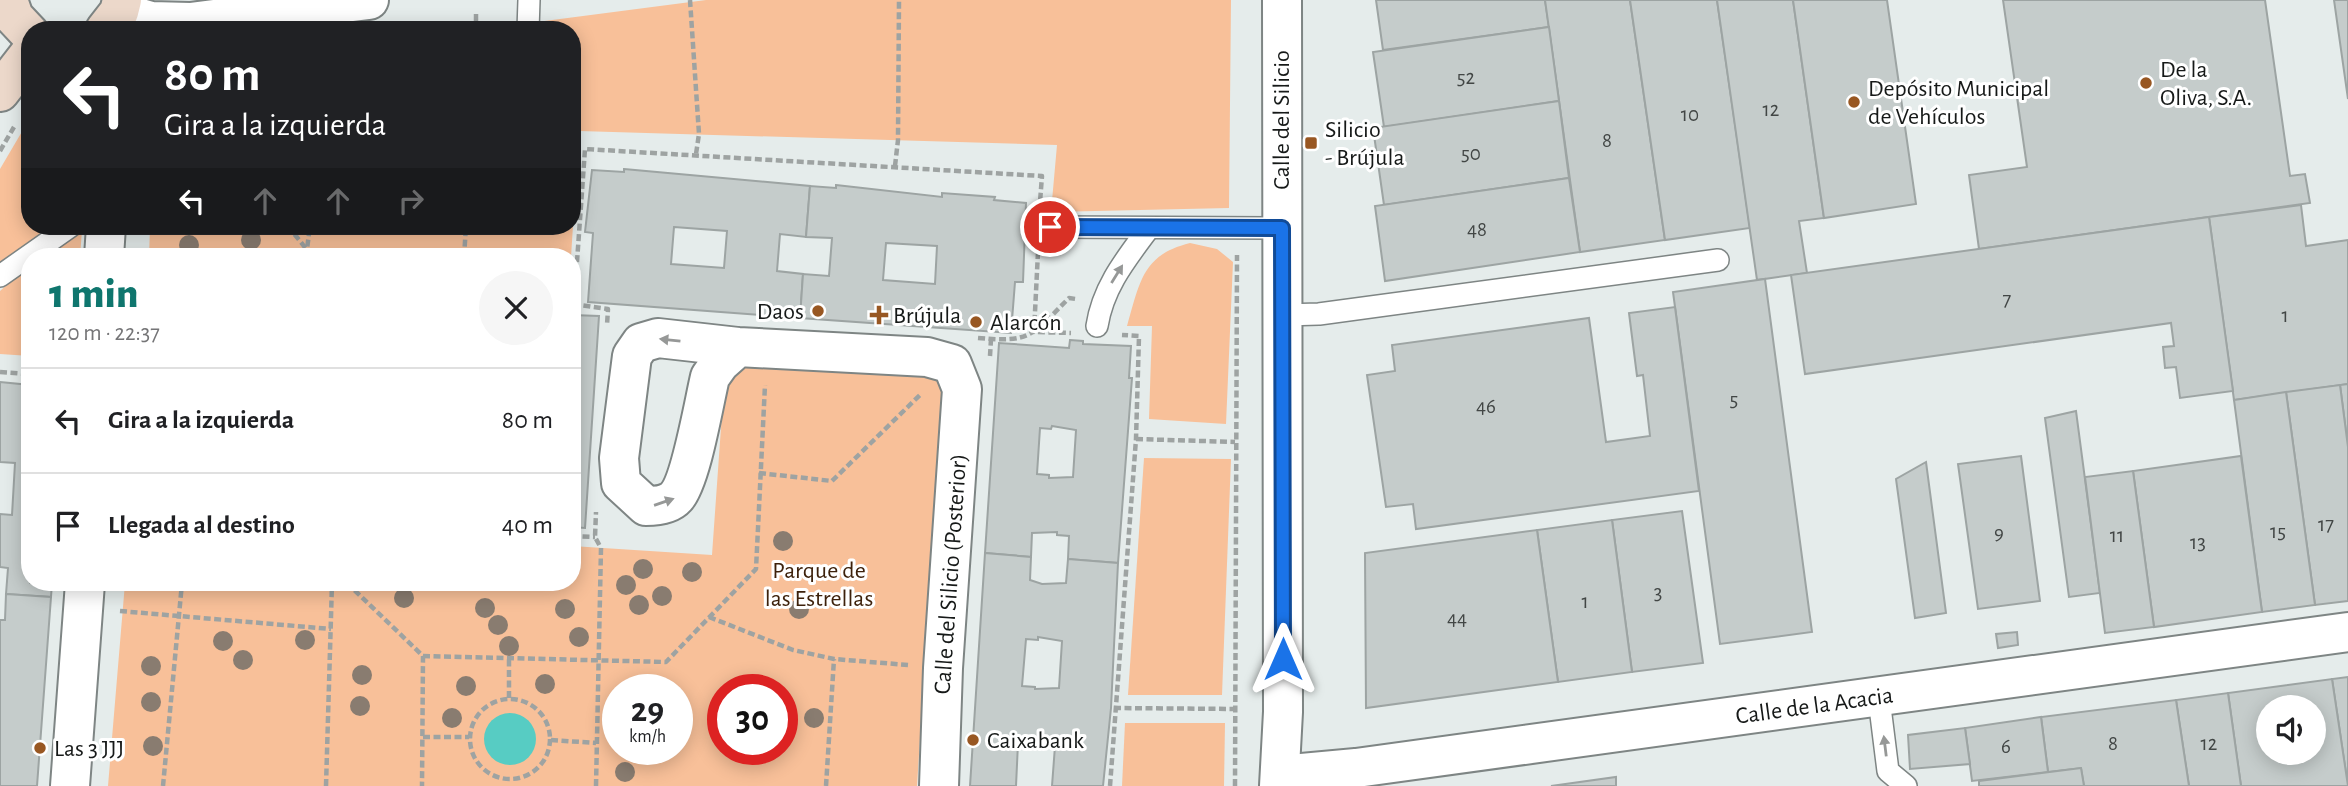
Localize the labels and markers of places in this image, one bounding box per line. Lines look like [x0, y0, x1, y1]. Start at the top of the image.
place label: De la Oliva, S.A. [2160, 58, 2252, 110]
marker: De la Oliva, S.A. [2138, 75, 2154, 91]
place label: Depósito Municipal de Vehículos [1868, 77, 2049, 129]
marker: Depósito Municipal de Vehículos [1846, 94, 1862, 110]
place label: Silicio - Brújula [1325, 118, 1405, 170]
marker: Silicio - Brújula [1303, 135, 1319, 151]
pin [1020, 197, 1080, 257]
place label: Daos [757, 300, 804, 324]
marker: Daos [810, 303, 826, 319]
place label: Brújula [893, 304, 961, 328]
marker: Brújula [871, 307, 887, 323]
place label: Alarcón [990, 311, 1062, 335]
marker: Alarcón [968, 314, 984, 330]
place label: Caixabank [987, 729, 1084, 753]
marker: Caixabank [965, 732, 981, 748]
place label: Las 3 JJJ [54, 737, 124, 761]
marker: Las 3 JJJ [32, 740, 48, 756]

